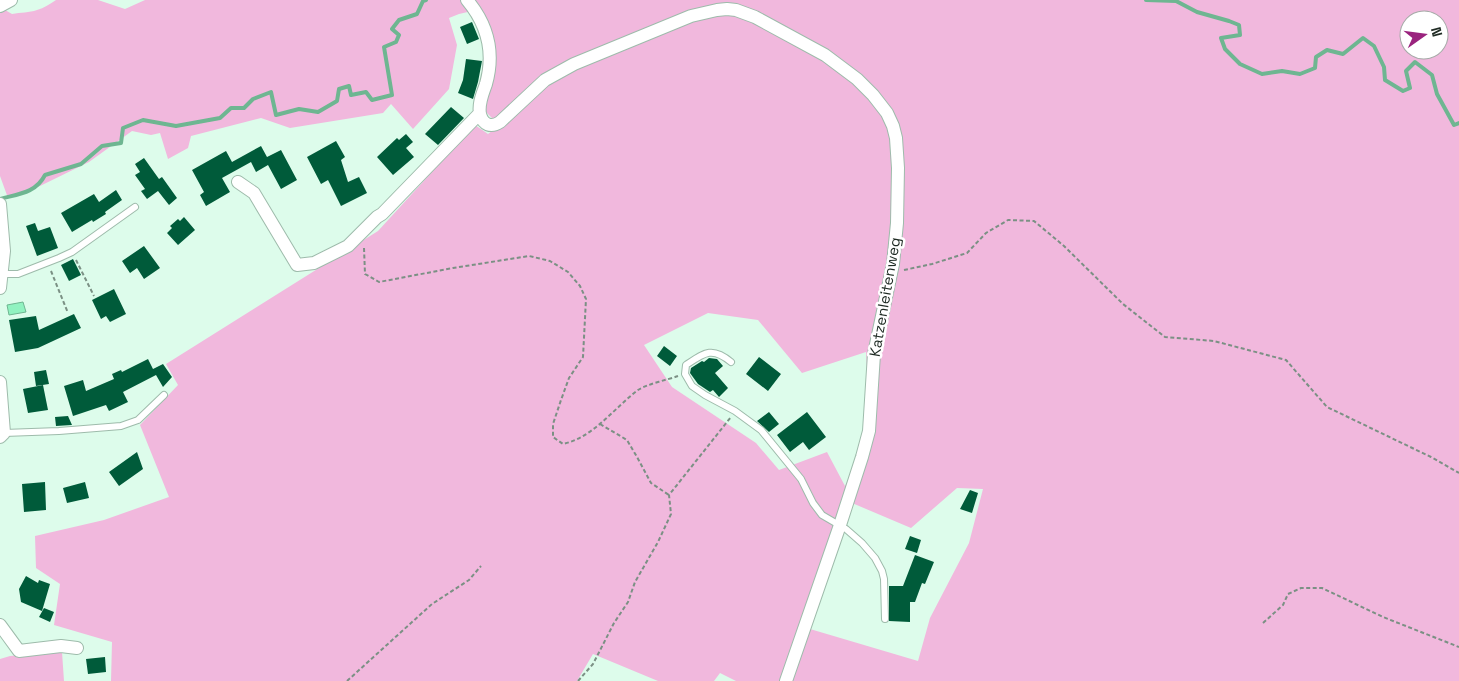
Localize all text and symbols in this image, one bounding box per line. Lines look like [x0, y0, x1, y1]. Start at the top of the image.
north arrow [1399, 10, 1449, 60]
text: N [1427, 25, 1446, 39]
street label: Katzenleitenweg [865, 236, 904, 358]

